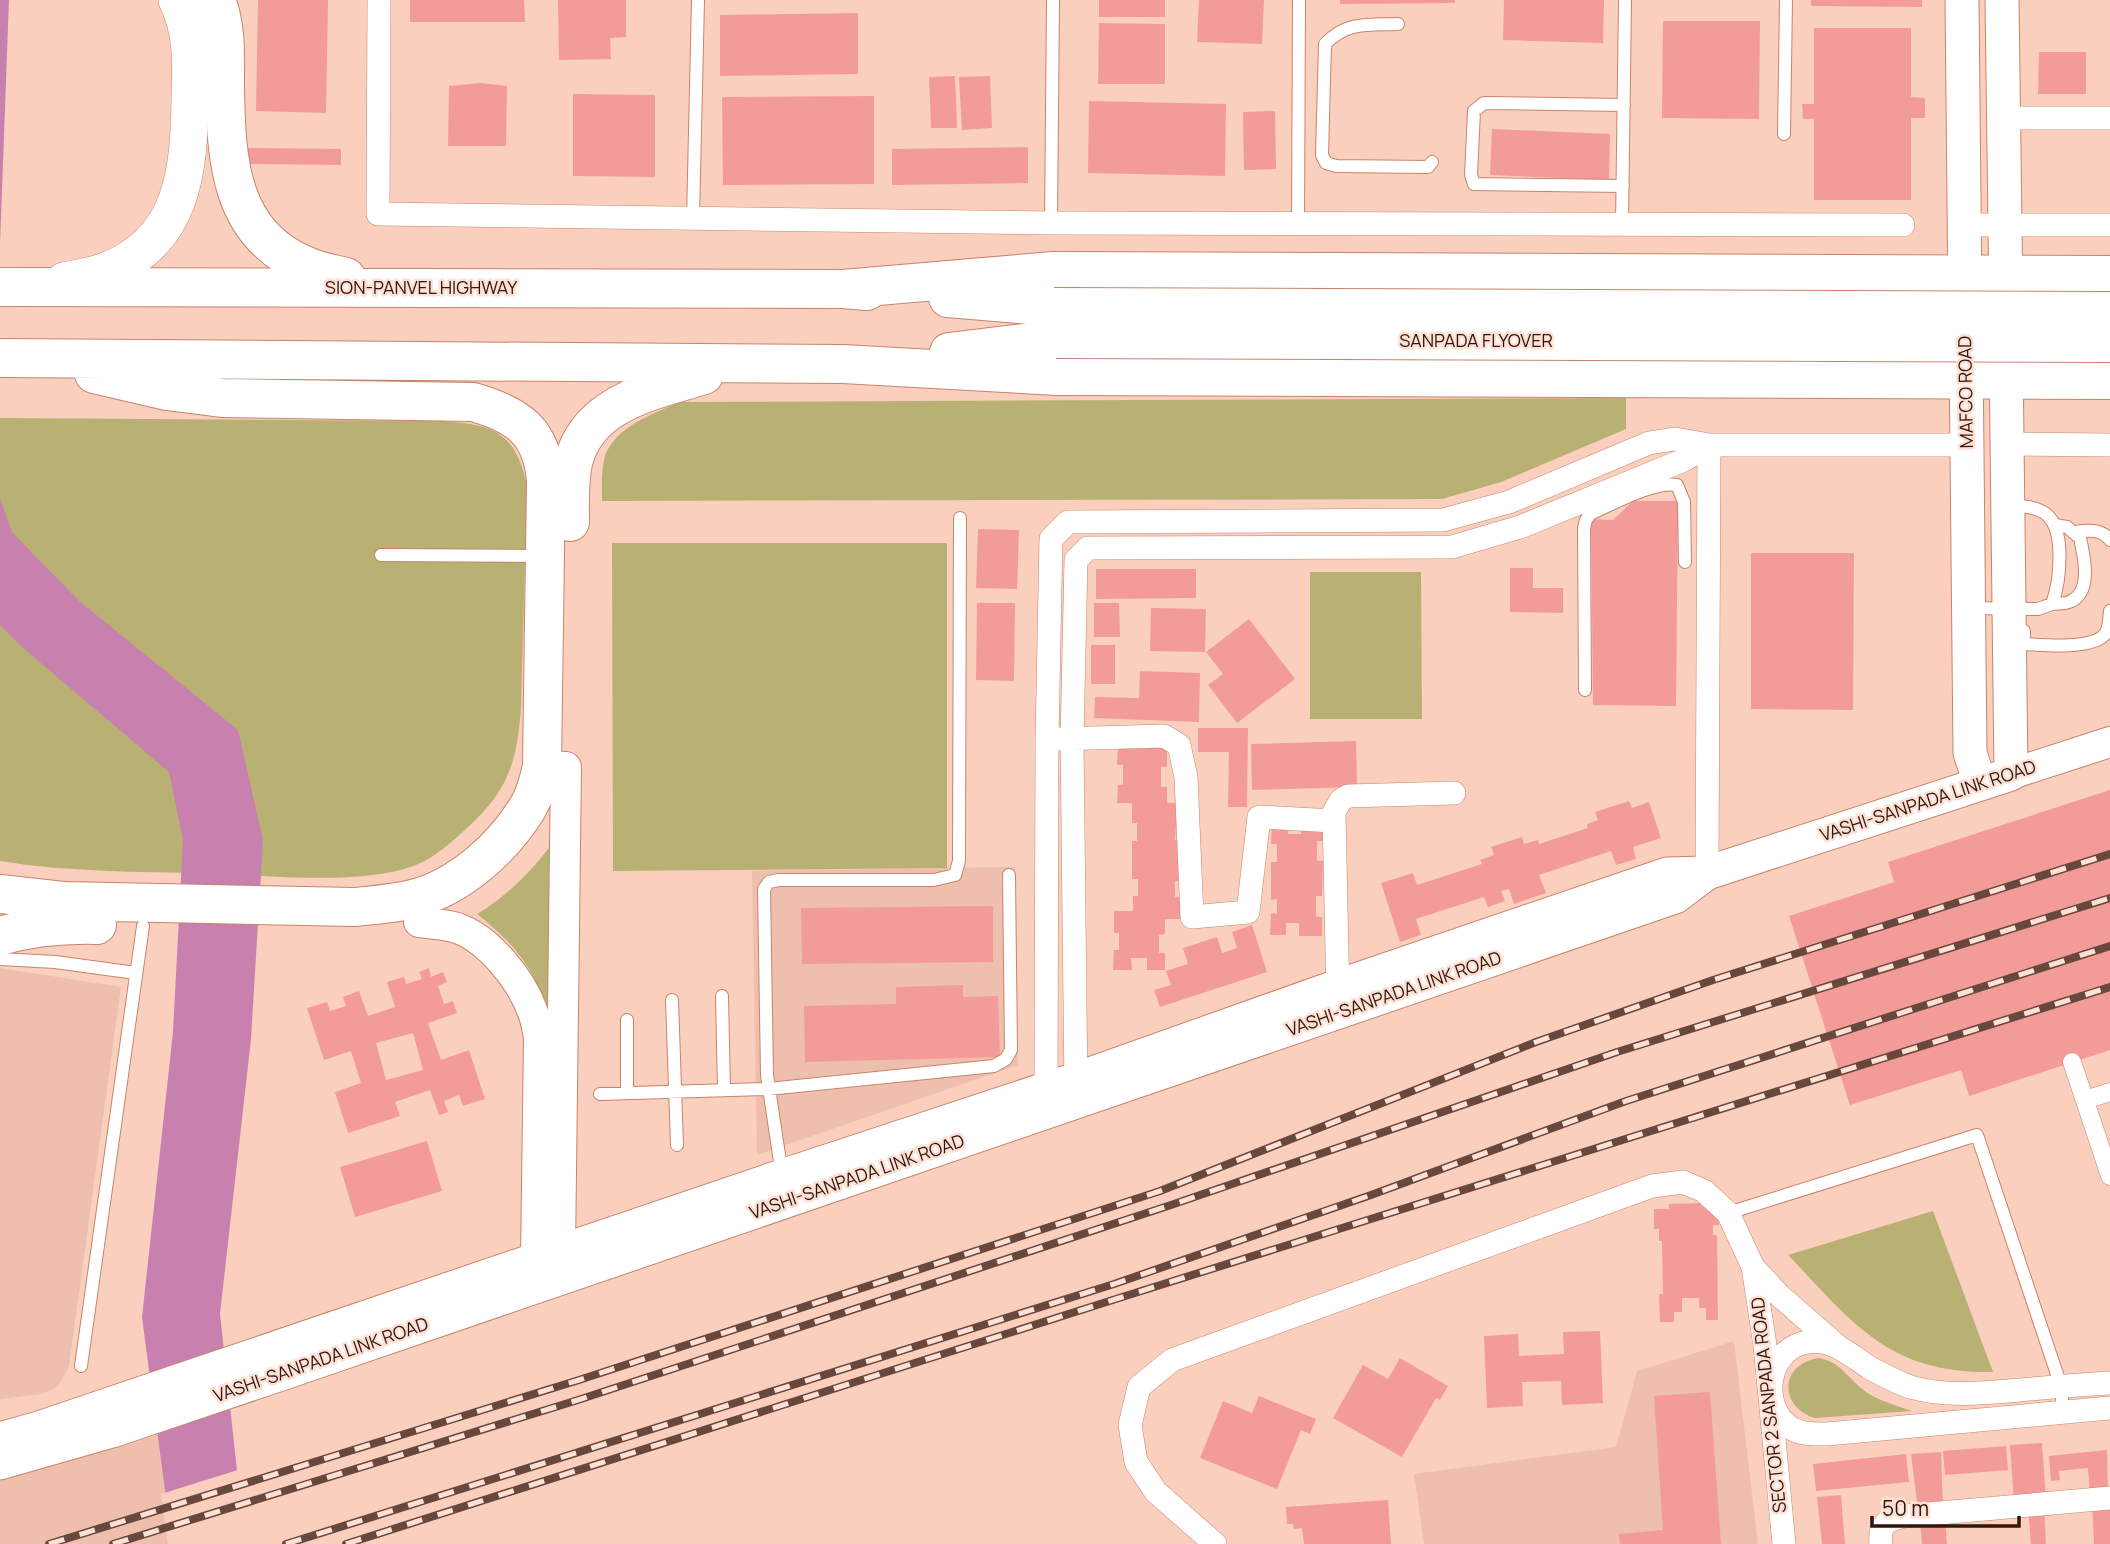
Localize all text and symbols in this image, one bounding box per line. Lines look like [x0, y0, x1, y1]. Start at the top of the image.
street label: SION-PANVEL HIGHWAY [325, 275, 518, 299]
street label: SANPADA FLYOVER [1399, 328, 1553, 352]
street label: MAFCO ROAD [1952, 336, 1978, 449]
street label: VASHI-SANPADA LINK ROAD [1817, 754, 2039, 846]
street label: VASHI-SANPADA LINK ROAD [1283, 945, 1504, 1041]
street label: VASHI-SANPADA LINK ROAD [746, 1128, 967, 1224]
street label: SECTOR 2 SANPADA ROAD [1745, 1296, 1791, 1514]
street label: VASHI-SANPADA LINK ROAD [210, 1311, 431, 1407]
scale bar [1872, 1484, 2019, 1528]
text: 50 m [1882, 1494, 1929, 1522]

